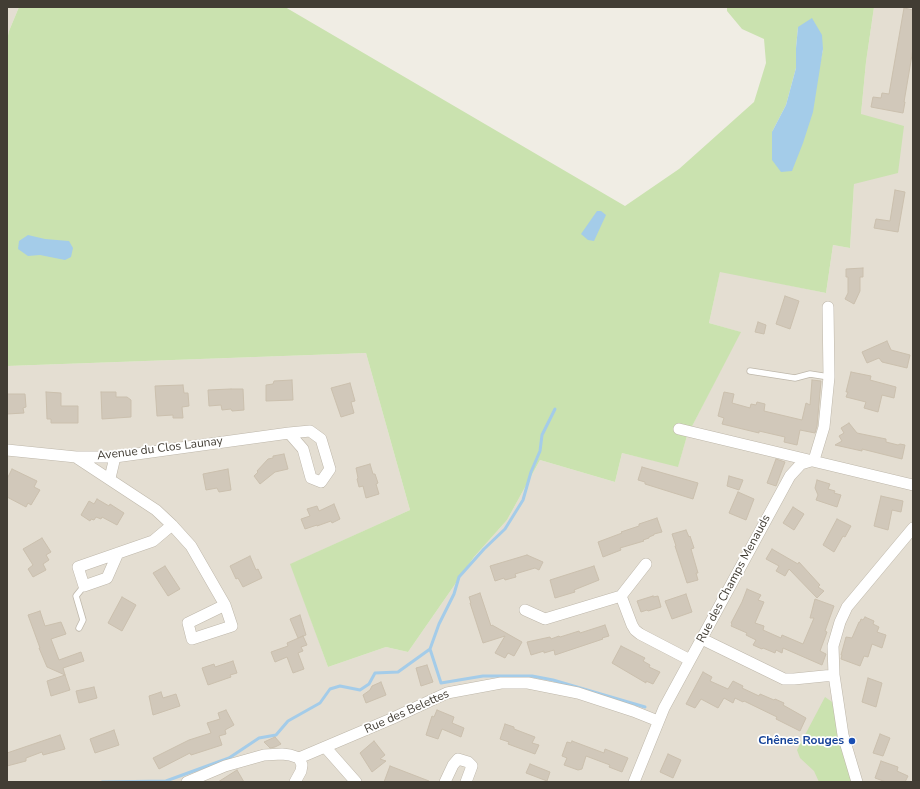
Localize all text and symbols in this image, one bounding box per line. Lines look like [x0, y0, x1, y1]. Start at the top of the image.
street label: Avenue du Clos Launay [96, 434, 224, 464]
street label: Rue des Champs Menauds [694, 512, 774, 646]
street label: Rue des Belettes [362, 687, 452, 737]
place label: Chênes Rouges [758, 734, 844, 748]
marker: Chênes Rouges [847, 736, 857, 746]

